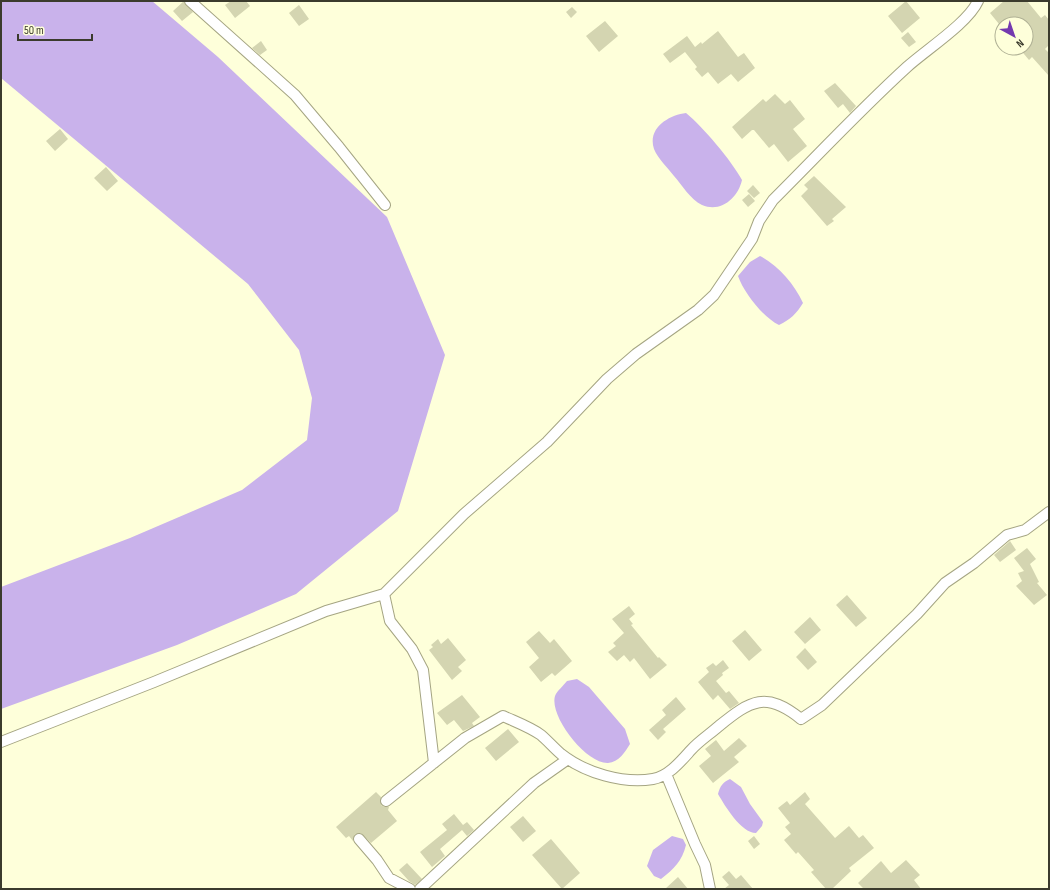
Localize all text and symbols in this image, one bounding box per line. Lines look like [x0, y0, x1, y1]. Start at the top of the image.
scale bar [18, 16, 92, 42]
north arrow [994, 16, 1034, 56]
text: 50 m [24, 23, 44, 38]
text: N [1014, 36, 1027, 50]

